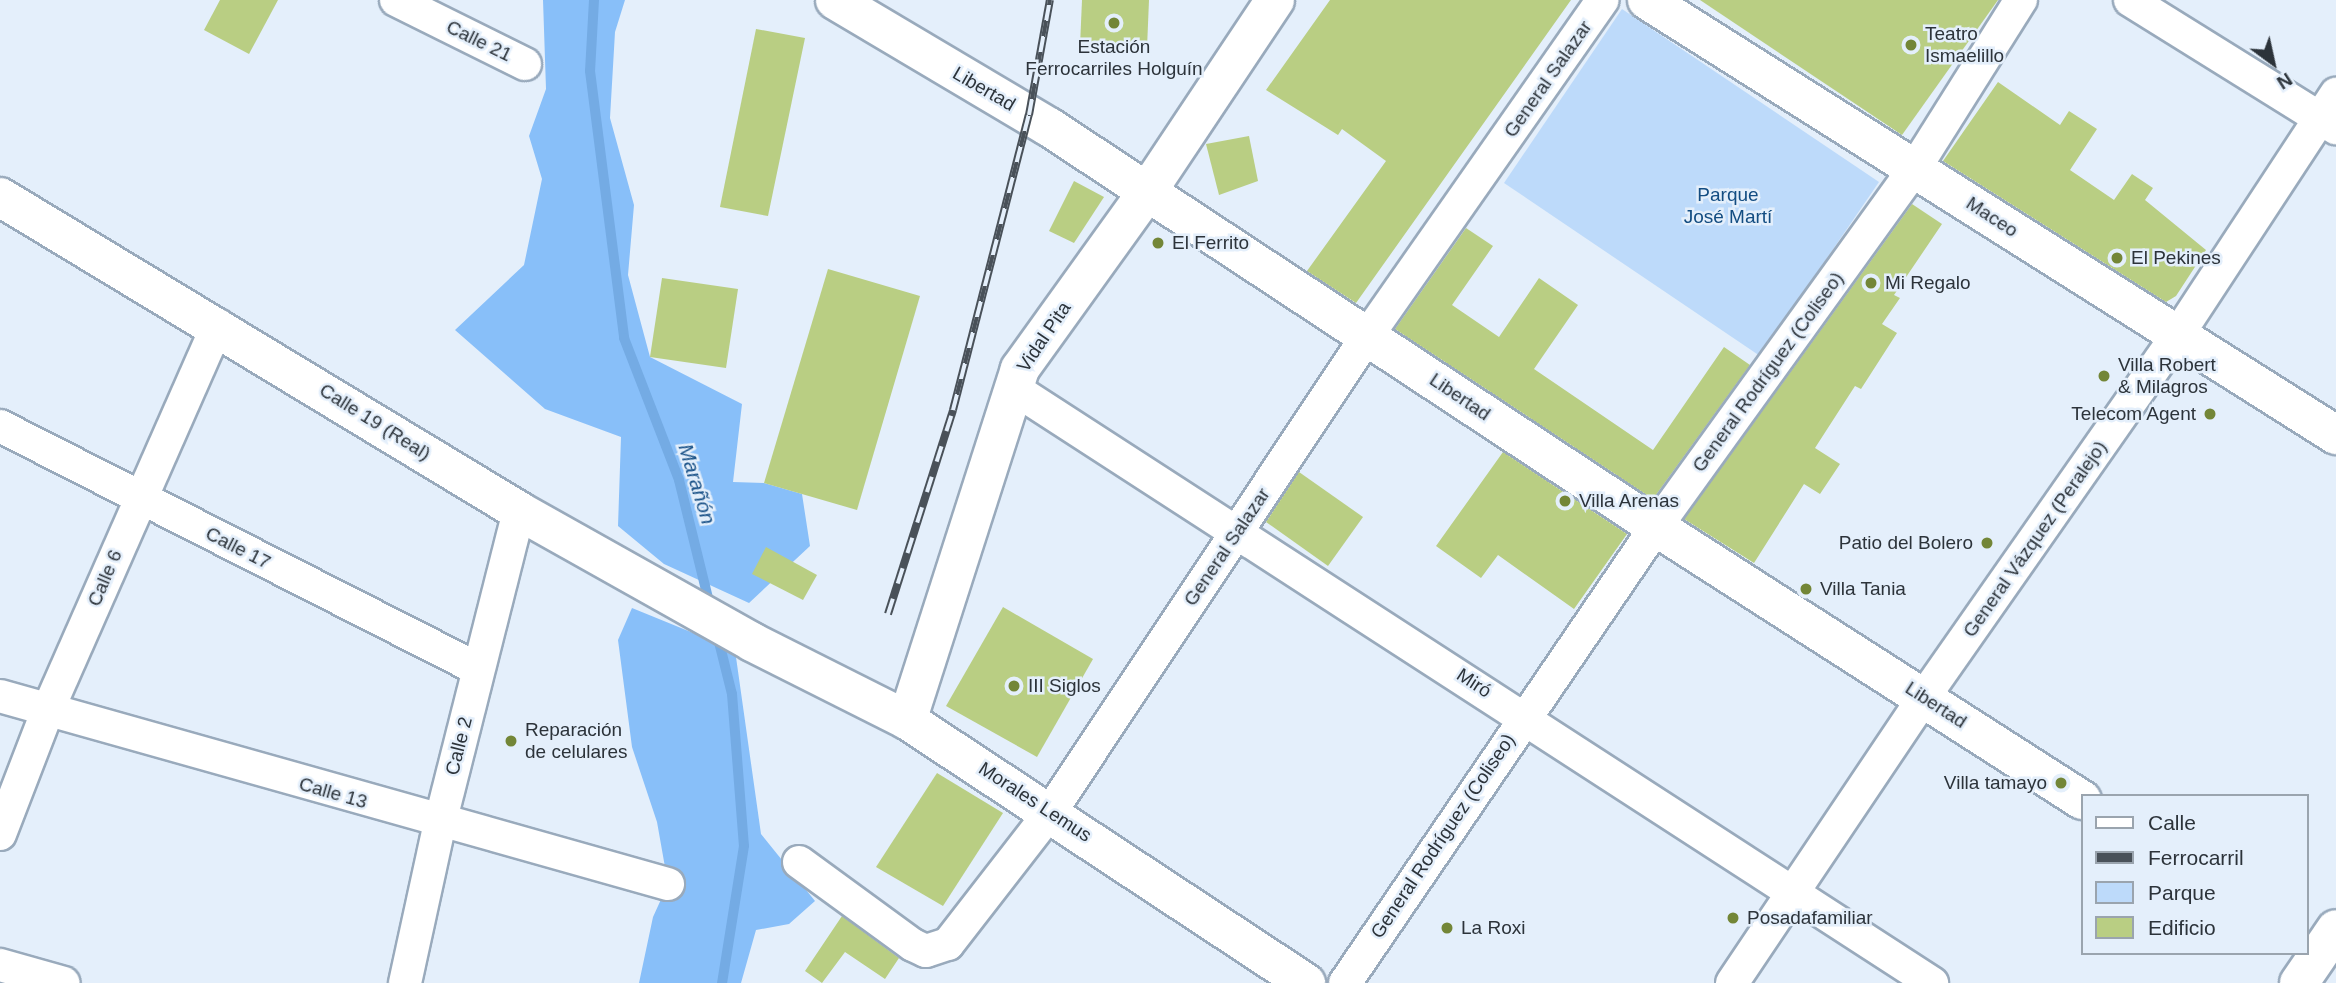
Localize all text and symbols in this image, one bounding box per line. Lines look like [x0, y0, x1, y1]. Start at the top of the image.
marker: Estación Ferrocarriles Holguín [1104, 13, 1124, 33]
street label: Calle 21 [443, 15, 515, 67]
street label: General Salazar [1499, 16, 1597, 142]
place label: Teatro Ismaelillo [1925, 23, 2004, 67]
north arrow [2238, 28, 2308, 98]
place label: Estación Ferrocarriles Holguín [1025, 36, 1203, 80]
marker: Teatro Ismaelillo [1903, 37, 1919, 53]
street label: Libertad [949, 62, 1019, 116]
text: N [2273, 68, 2296, 94]
park label: Parque José Martí [1684, 184, 1772, 228]
street label: Maceo [1962, 192, 2022, 242]
place label: El Ferrito [1172, 232, 1249, 254]
marker: El Ferrito [1150, 235, 1166, 251]
place label: El Pekines [2131, 247, 2221, 269]
marker: El Pekines [2109, 250, 2125, 266]
street label: General Rodríguez (Coliseo) [1688, 267, 1848, 477]
place label: Mi Regalo [1885, 272, 1971, 294]
marker: Mi Regalo [1863, 275, 1879, 291]
street label: Vidal Pita [1012, 297, 1076, 377]
place label: Villa Robert & Milagros [2118, 354, 2216, 398]
street label: Libertad [1425, 368, 1495, 426]
marker: Villa Robert & Milagros [2096, 368, 2112, 384]
street label: Calle 19 (Real) [315, 379, 435, 465]
place label: Telecom Agent [2070, 403, 2196, 425]
marker: Telecom Agent [2202, 406, 2218, 422]
street label: General Vázquez (Peralejo) [1958, 436, 2112, 642]
water label: Marañón [673, 441, 721, 527]
street label: General Salazar [1179, 484, 1275, 610]
place label: Villa Arenas [1579, 490, 1680, 512]
marker: Villa Arenas [1557, 493, 1573, 509]
street label: Calle 17 [202, 522, 274, 574]
place label: Patio del Bolero [1839, 532, 1973, 554]
marker: Patio del Bolero [1979, 535, 1995, 551]
street label: Calle 6 [83, 546, 127, 610]
place label: Villa Tania [1820, 578, 1906, 600]
marker: Villa Tania [1798, 581, 1814, 597]
street label: Miró [1452, 663, 1496, 703]
place label: III Siglos [1028, 675, 1101, 697]
street label: Libertad [1901, 677, 1971, 733]
marker: III Siglos [1006, 678, 1022, 694]
street label: Calle 2 [441, 715, 477, 777]
place label: Reparación de celulares [525, 719, 627, 763]
street label: General Rodríguez (Coliseo) [1366, 729, 1520, 943]
marker: Reparación de celulares [503, 733, 519, 749]
street label: Morales Lemus [974, 757, 1096, 847]
street label: Calle 13 [296, 772, 370, 814]
place label: Villa tamayo [1944, 772, 2047, 794]
marker: Villa tamayo [2053, 775, 2069, 791]
legend [2080, 794, 2308, 955]
text: Calle [2148, 811, 2196, 834]
text: Ferrocarril [2148, 846, 2244, 869]
text: Parque [2148, 881, 2216, 904]
place label: Posadafamiliar [1747, 907, 1873, 929]
marker: Posadafamiliar [1725, 910, 1741, 926]
text: Edificio [2148, 916, 2216, 939]
place label: La Roxi [1461, 917, 1525, 939]
marker: La Roxi [1439, 920, 1455, 936]

